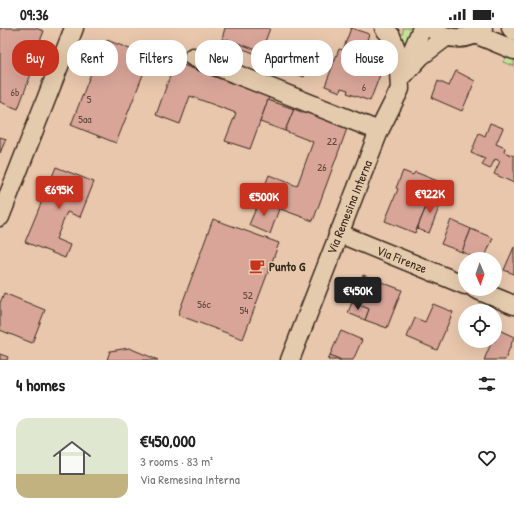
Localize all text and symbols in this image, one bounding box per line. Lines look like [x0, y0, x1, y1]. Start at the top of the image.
text: 09:36 [20, 4, 48, 25]
chip: Buy [12, 40, 59, 76]
chip: Rent [67, 40, 118, 76]
chip: Filters [126, 40, 187, 76]
chip: New [195, 40, 243, 76]
chip: Apartment [251, 40, 333, 76]
chip: House [341, 40, 398, 76]
house number: 6 [362, 80, 367, 94]
house number: 6b [11, 85, 20, 99]
house number: 5 [87, 92, 92, 106]
house number: 5aa [78, 112, 92, 126]
house number: 22 [327, 134, 337, 148]
street label: Via Remesina Interna [322, 157, 376, 257]
house number: 26 [317, 160, 327, 174]
pin: €695K [31, 176, 87, 210]
text: €695K [45, 180, 73, 198]
pin: €922K [402, 180, 458, 214]
pin: €500K [236, 183, 292, 217]
text: €922K [415, 184, 445, 202]
text: €500K [249, 187, 279, 205]
street label: Via Firenze [374, 241, 430, 277]
north arrow [458, 252, 502, 296]
map controls [458, 252, 502, 348]
cafe icon: Punto G [248, 257, 266, 275]
place label: Punto G [269, 257, 306, 275]
pin: €450K [330, 277, 386, 311]
text: €450K [343, 281, 373, 299]
house number: 52 [243, 288, 253, 302]
house number: 56c [197, 297, 211, 311]
house number: 54 [240, 303, 248, 317]
button: locate [458, 304, 502, 348]
text: 4 homes [16, 373, 65, 396]
icon: filters [476, 373, 498, 395]
text: €450,000 [140, 429, 196, 452]
icon: home [48, 434, 96, 482]
icon: heart [476, 447, 498, 469]
text: 3 rooms · 83 m² [140, 452, 213, 470]
text: Via Remesina Interna [140, 470, 240, 488]

